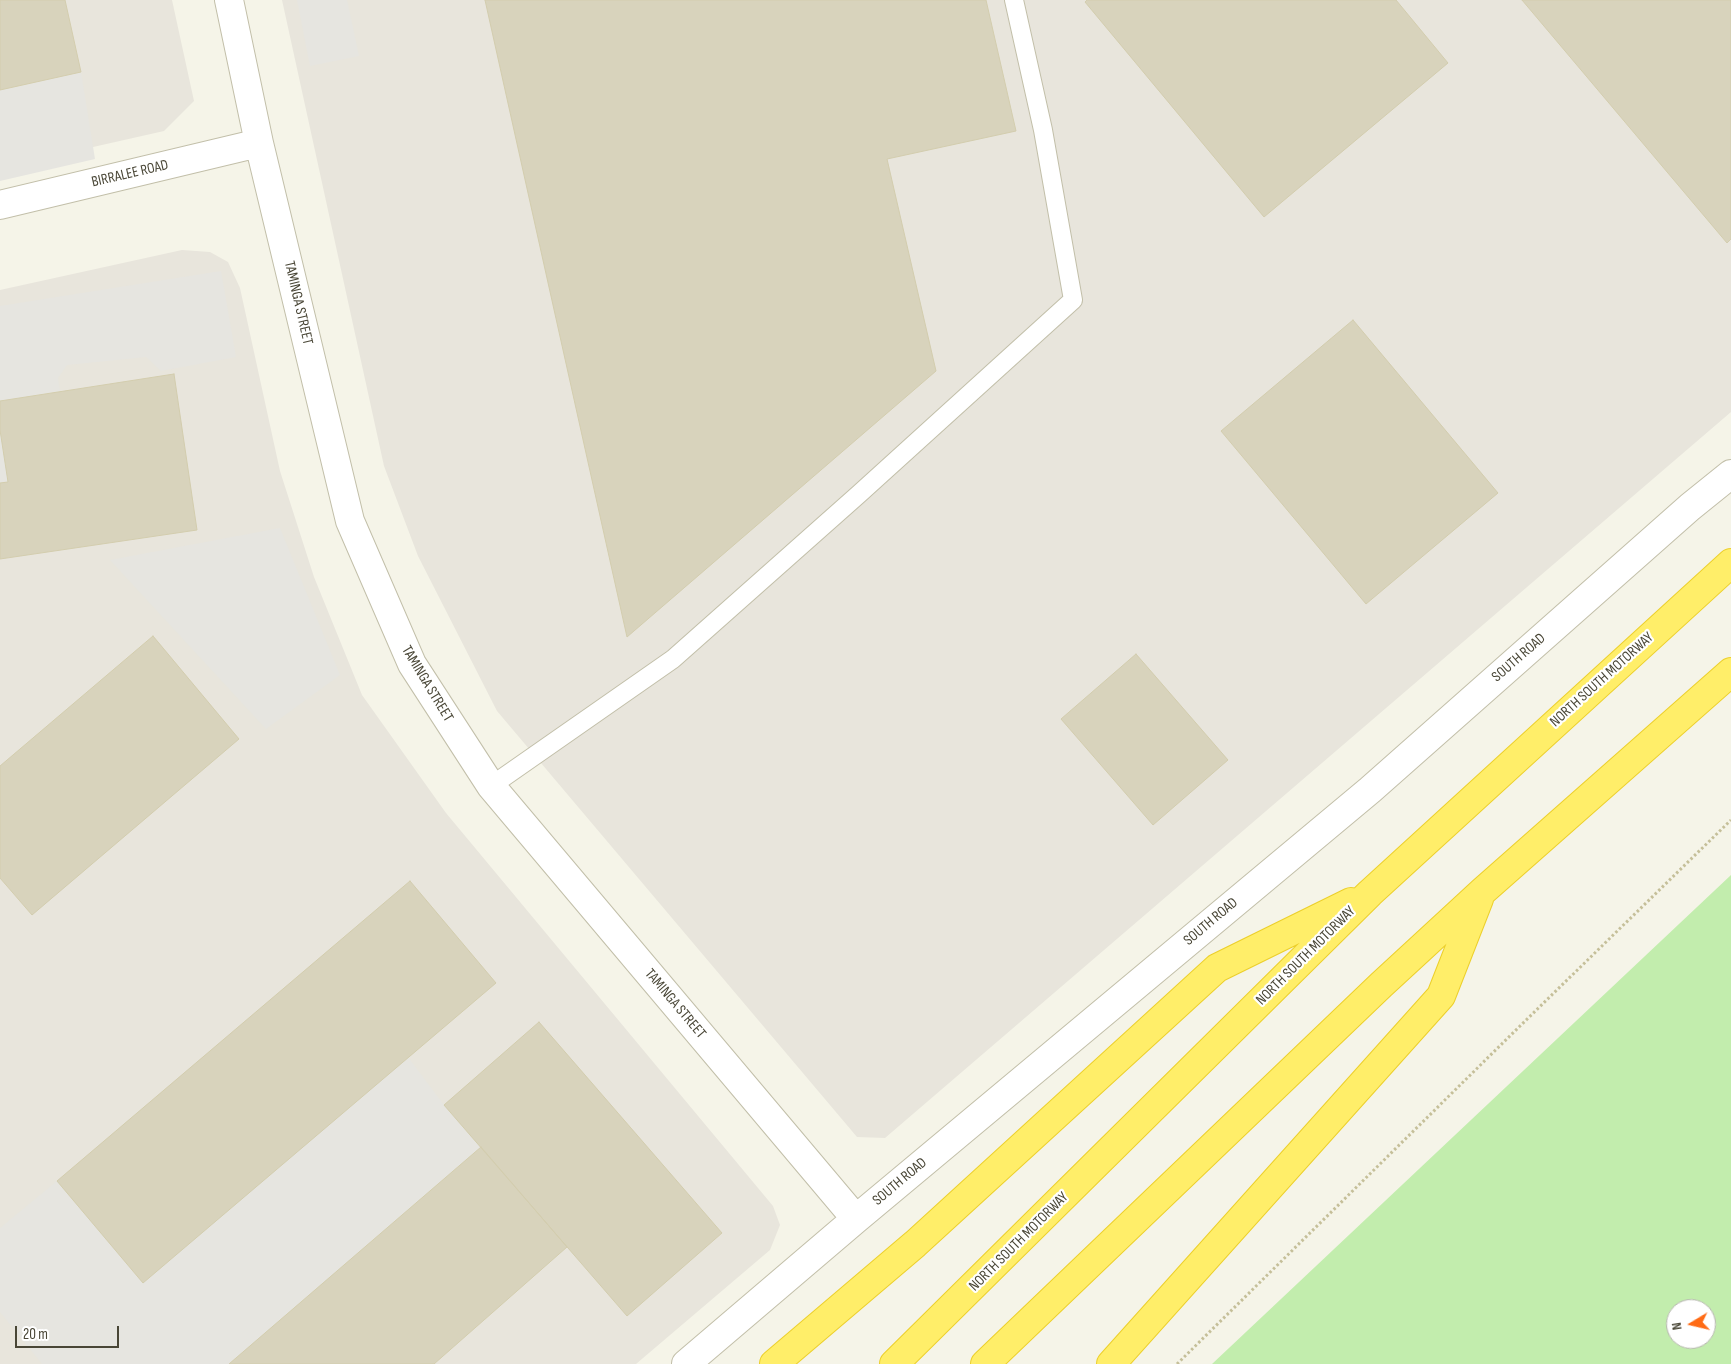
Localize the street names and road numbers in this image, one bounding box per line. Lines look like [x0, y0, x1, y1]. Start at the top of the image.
street label: BIRRALEE ROAD [90, 156, 170, 192]
street label: TAMINGA STREET [280, 259, 316, 347]
street label: NORTH SOUTH MOTORWAY [1547, 629, 1657, 731]
street label: SOUTH ROAD [1488, 630, 1550, 686]
street label: TAMINGA STREET [397, 643, 457, 725]
street label: SOUTH ROAD [1180, 894, 1242, 950]
street label: NORTH SOUTH MOTORWAY [1253, 903, 1359, 1009]
street label: TAMINGA STREET [641, 965, 709, 1043]
street label: SOUTH ROAD [869, 1154, 931, 1210]
street label: NORTH SOUTH MOTORWAY [966, 1189, 1072, 1295]

